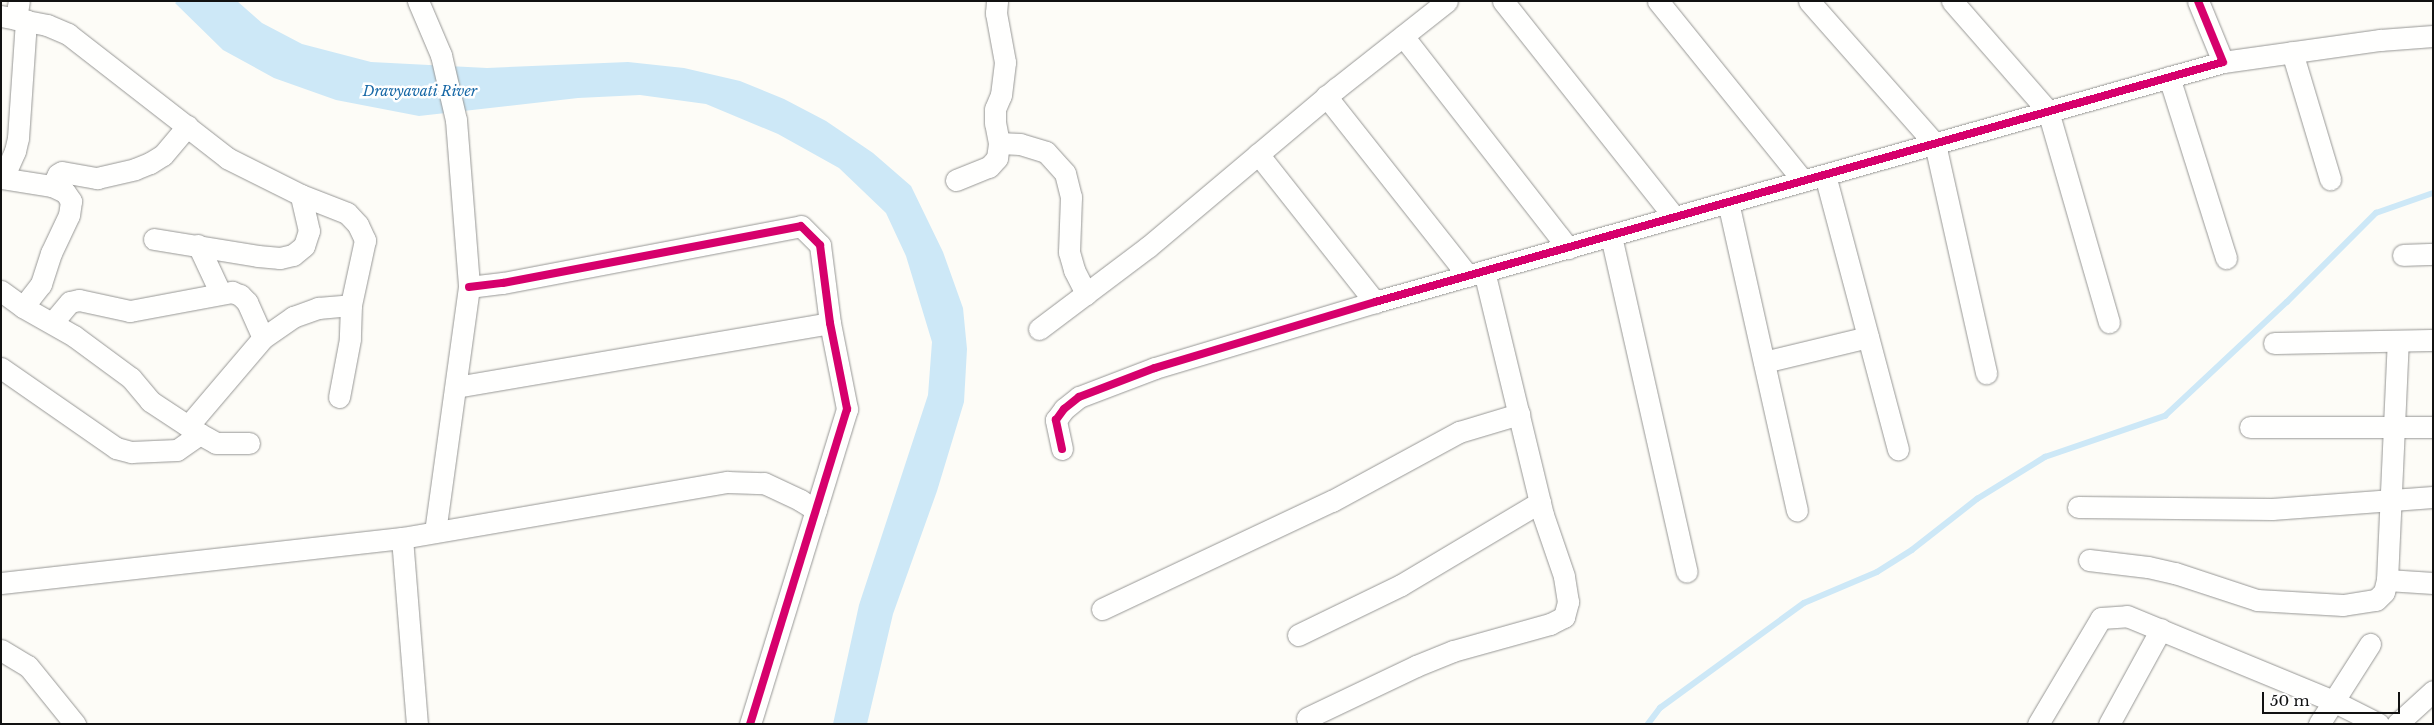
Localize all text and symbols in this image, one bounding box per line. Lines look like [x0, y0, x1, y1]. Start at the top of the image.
water label: Dravyavati River [363, 83, 477, 99]
scale bar [2264, 682, 2402, 714]
text: 50 m [2270, 691, 2310, 710]

